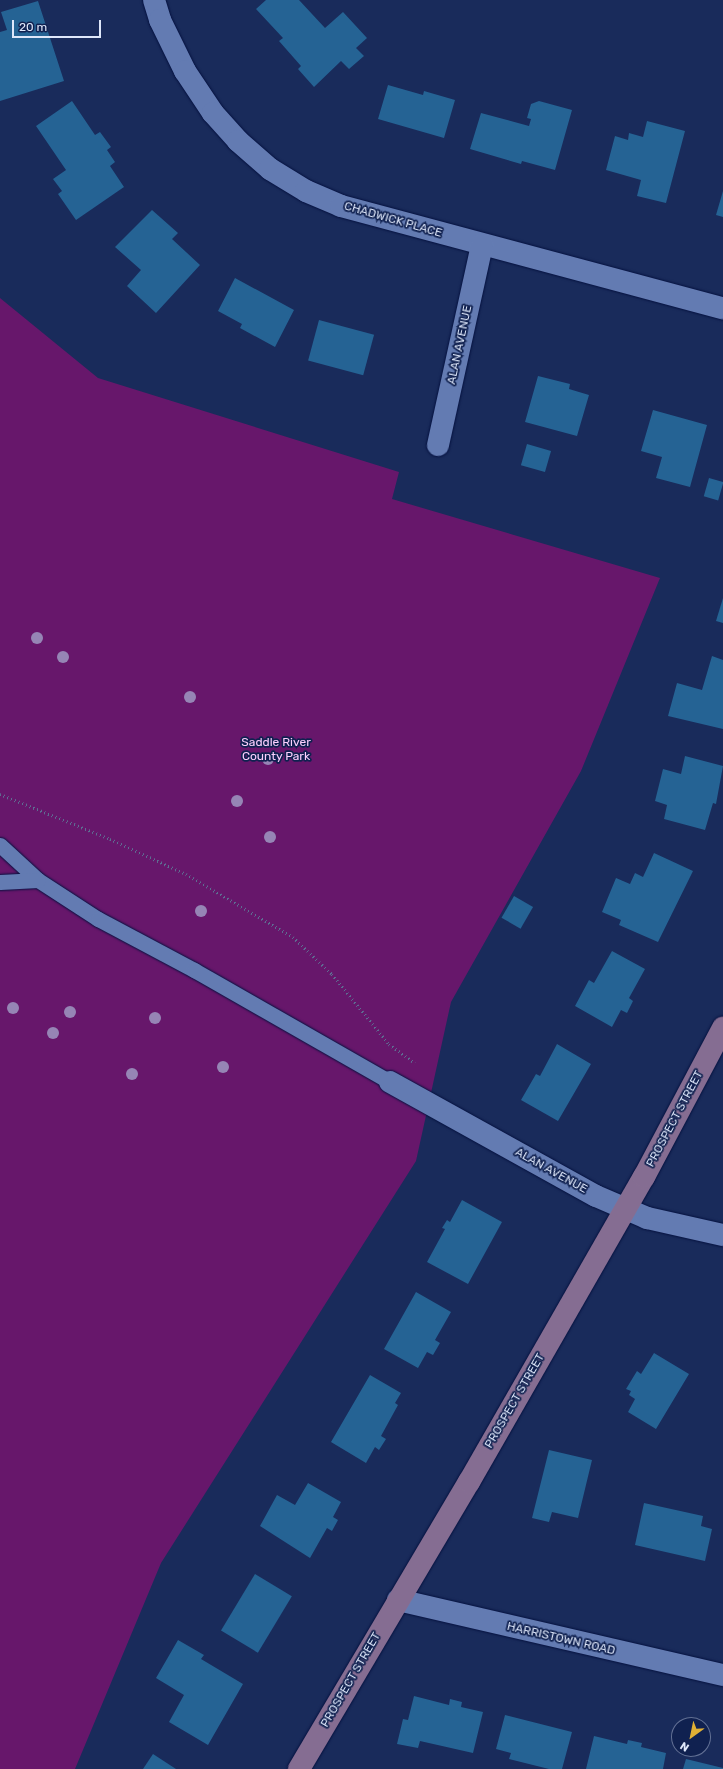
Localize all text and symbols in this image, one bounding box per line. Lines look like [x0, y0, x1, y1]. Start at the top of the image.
scale bar [14, 12, 103, 38]
text: 20 m [19, 20, 47, 34]
street label: CHADWICK PLACE [342, 199, 444, 241]
street label: ALAN AVENUE [445, 304, 475, 386]
park label: Saddle River County Park [241, 736, 311, 764]
street label: PROSPECT STREET [643, 1068, 707, 1170]
street label: ALAN AVENUE [512, 1145, 590, 1197]
street label: PROSPECT STREET [482, 1351, 548, 1451]
street label: HARRISTOWN ROAD [505, 1620, 617, 1658]
street label: PROSPECT STREET [318, 1630, 384, 1730]
north arrow [671, 1717, 711, 1757]
text: N [678, 1739, 692, 1754]

